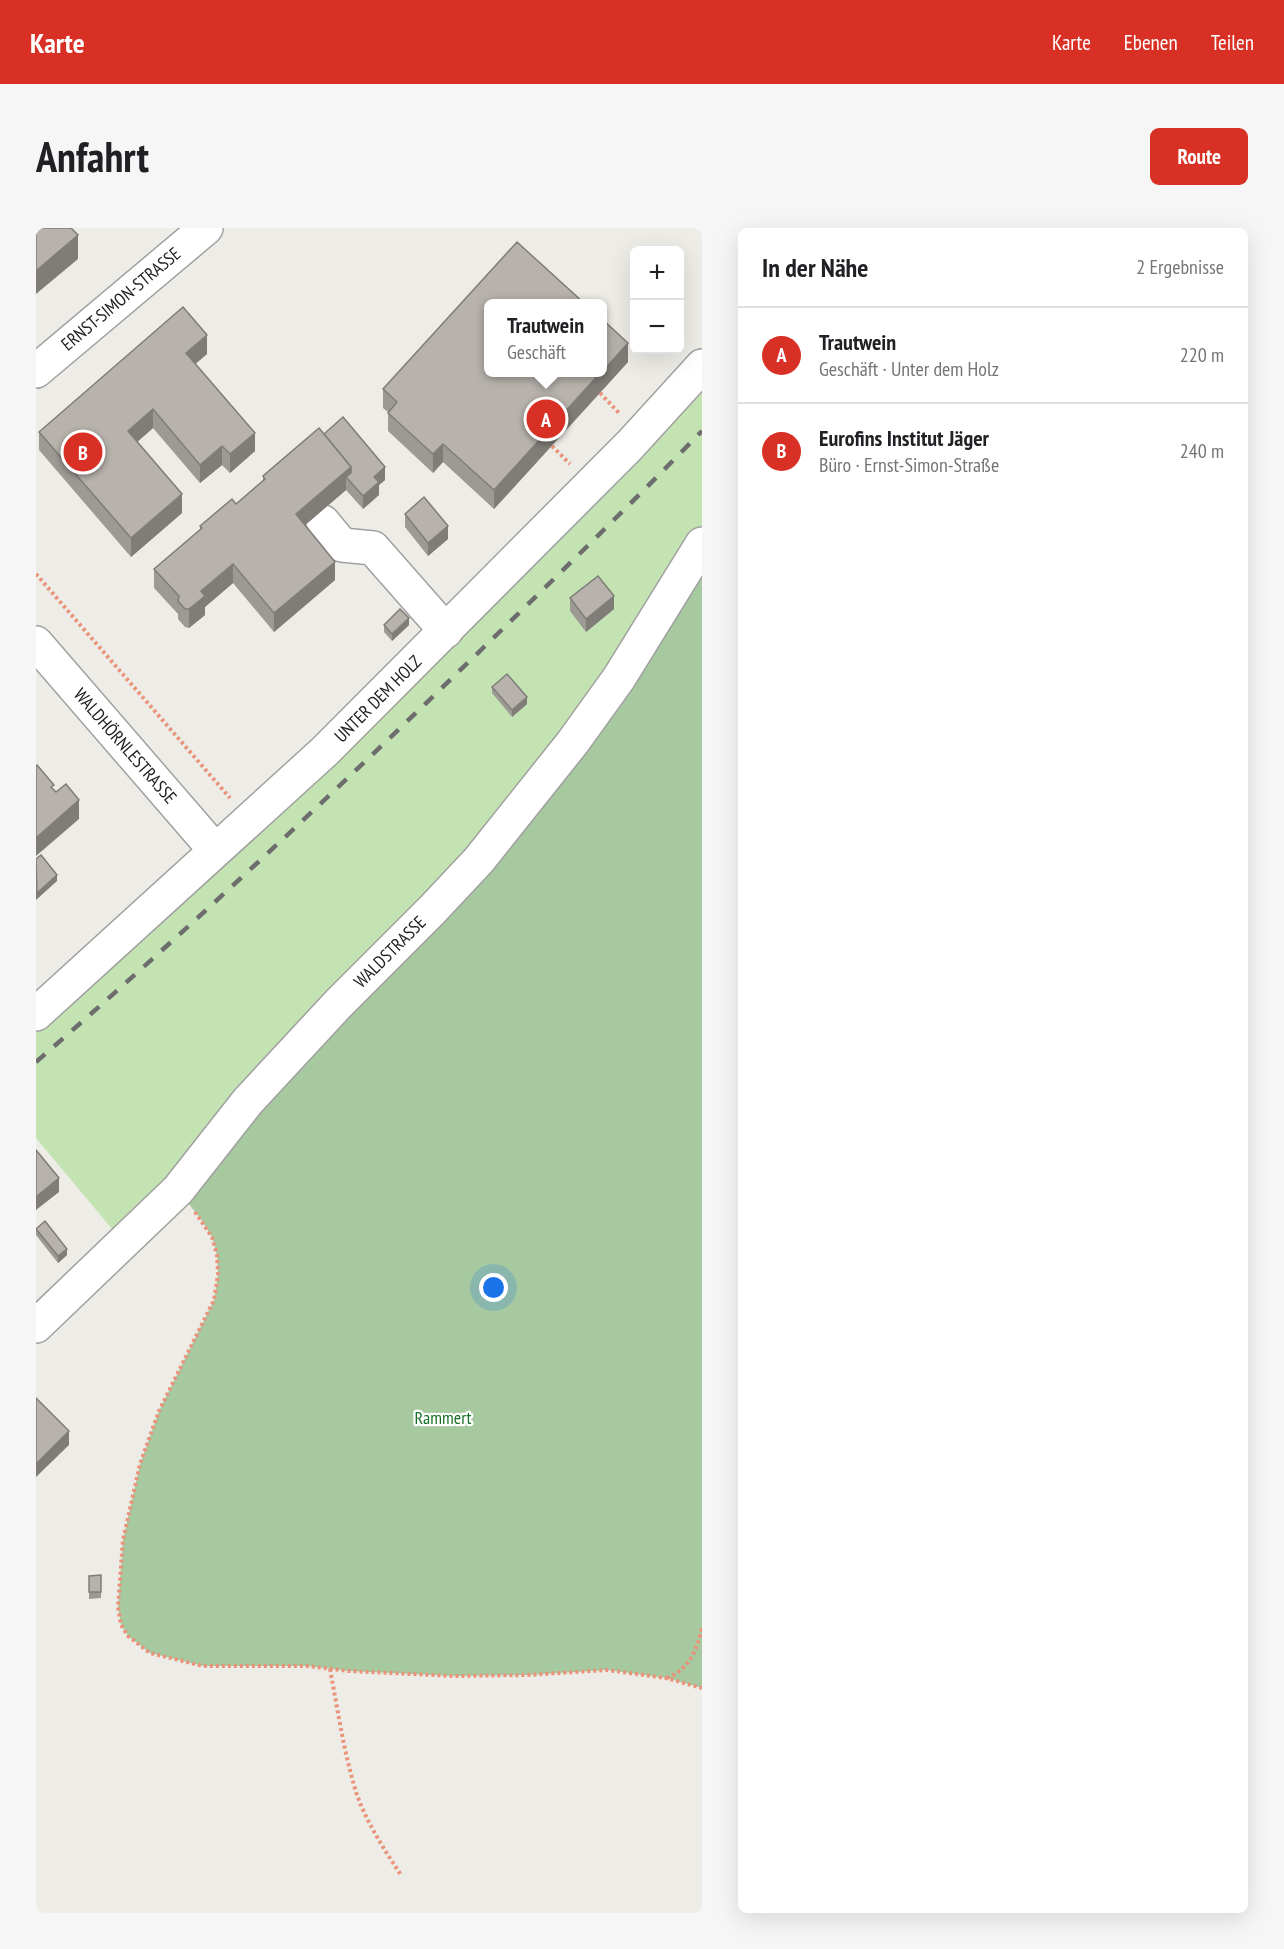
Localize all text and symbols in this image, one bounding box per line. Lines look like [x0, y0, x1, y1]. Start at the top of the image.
text: Karte [30, 24, 85, 61]
text: Karte [1052, 29, 1091, 56]
text: Ebenen [1124, 29, 1178, 56]
text: Teilen [1211, 29, 1254, 56]
button: Route [1150, 128, 1248, 185]
text: Anfahrt [36, 129, 149, 184]
street label: ERNST-SIMON-STRASSE [56, 242, 185, 355]
map controls [630, 246, 684, 354]
button: + [630, 246, 684, 300]
text: In der Nähe [762, 251, 868, 284]
text: 2 Ergebnisse [1136, 254, 1224, 280]
popup [484, 299, 607, 377]
button: − [630, 300, 684, 354]
text: Trautwein [507, 311, 584, 339]
text: Trautwein [819, 328, 896, 356]
text: Geschäft [507, 339, 566, 365]
text: A [776, 342, 787, 368]
text: 220 m [1180, 342, 1224, 368]
text: Geschäft · Unter dem Holz [819, 356, 999, 382]
pin: A [526, 396, 566, 441]
text: Eurofins Institut Jäger [819, 424, 989, 452]
pin: B [64, 430, 102, 474]
text: B [777, 438, 786, 464]
text: 240 m [1180, 438, 1224, 464]
text: Büro · Ernst-Simon-Straße [819, 452, 999, 478]
street label: UNTER DEM HOLZ [329, 650, 426, 747]
street label: WALDHÖRNLESTRASSE [69, 683, 182, 808]
street label: WALDSTRASSE [349, 911, 431, 993]
your location [479, 1273, 508, 1302]
park label: Rammert [414, 1406, 472, 1429]

